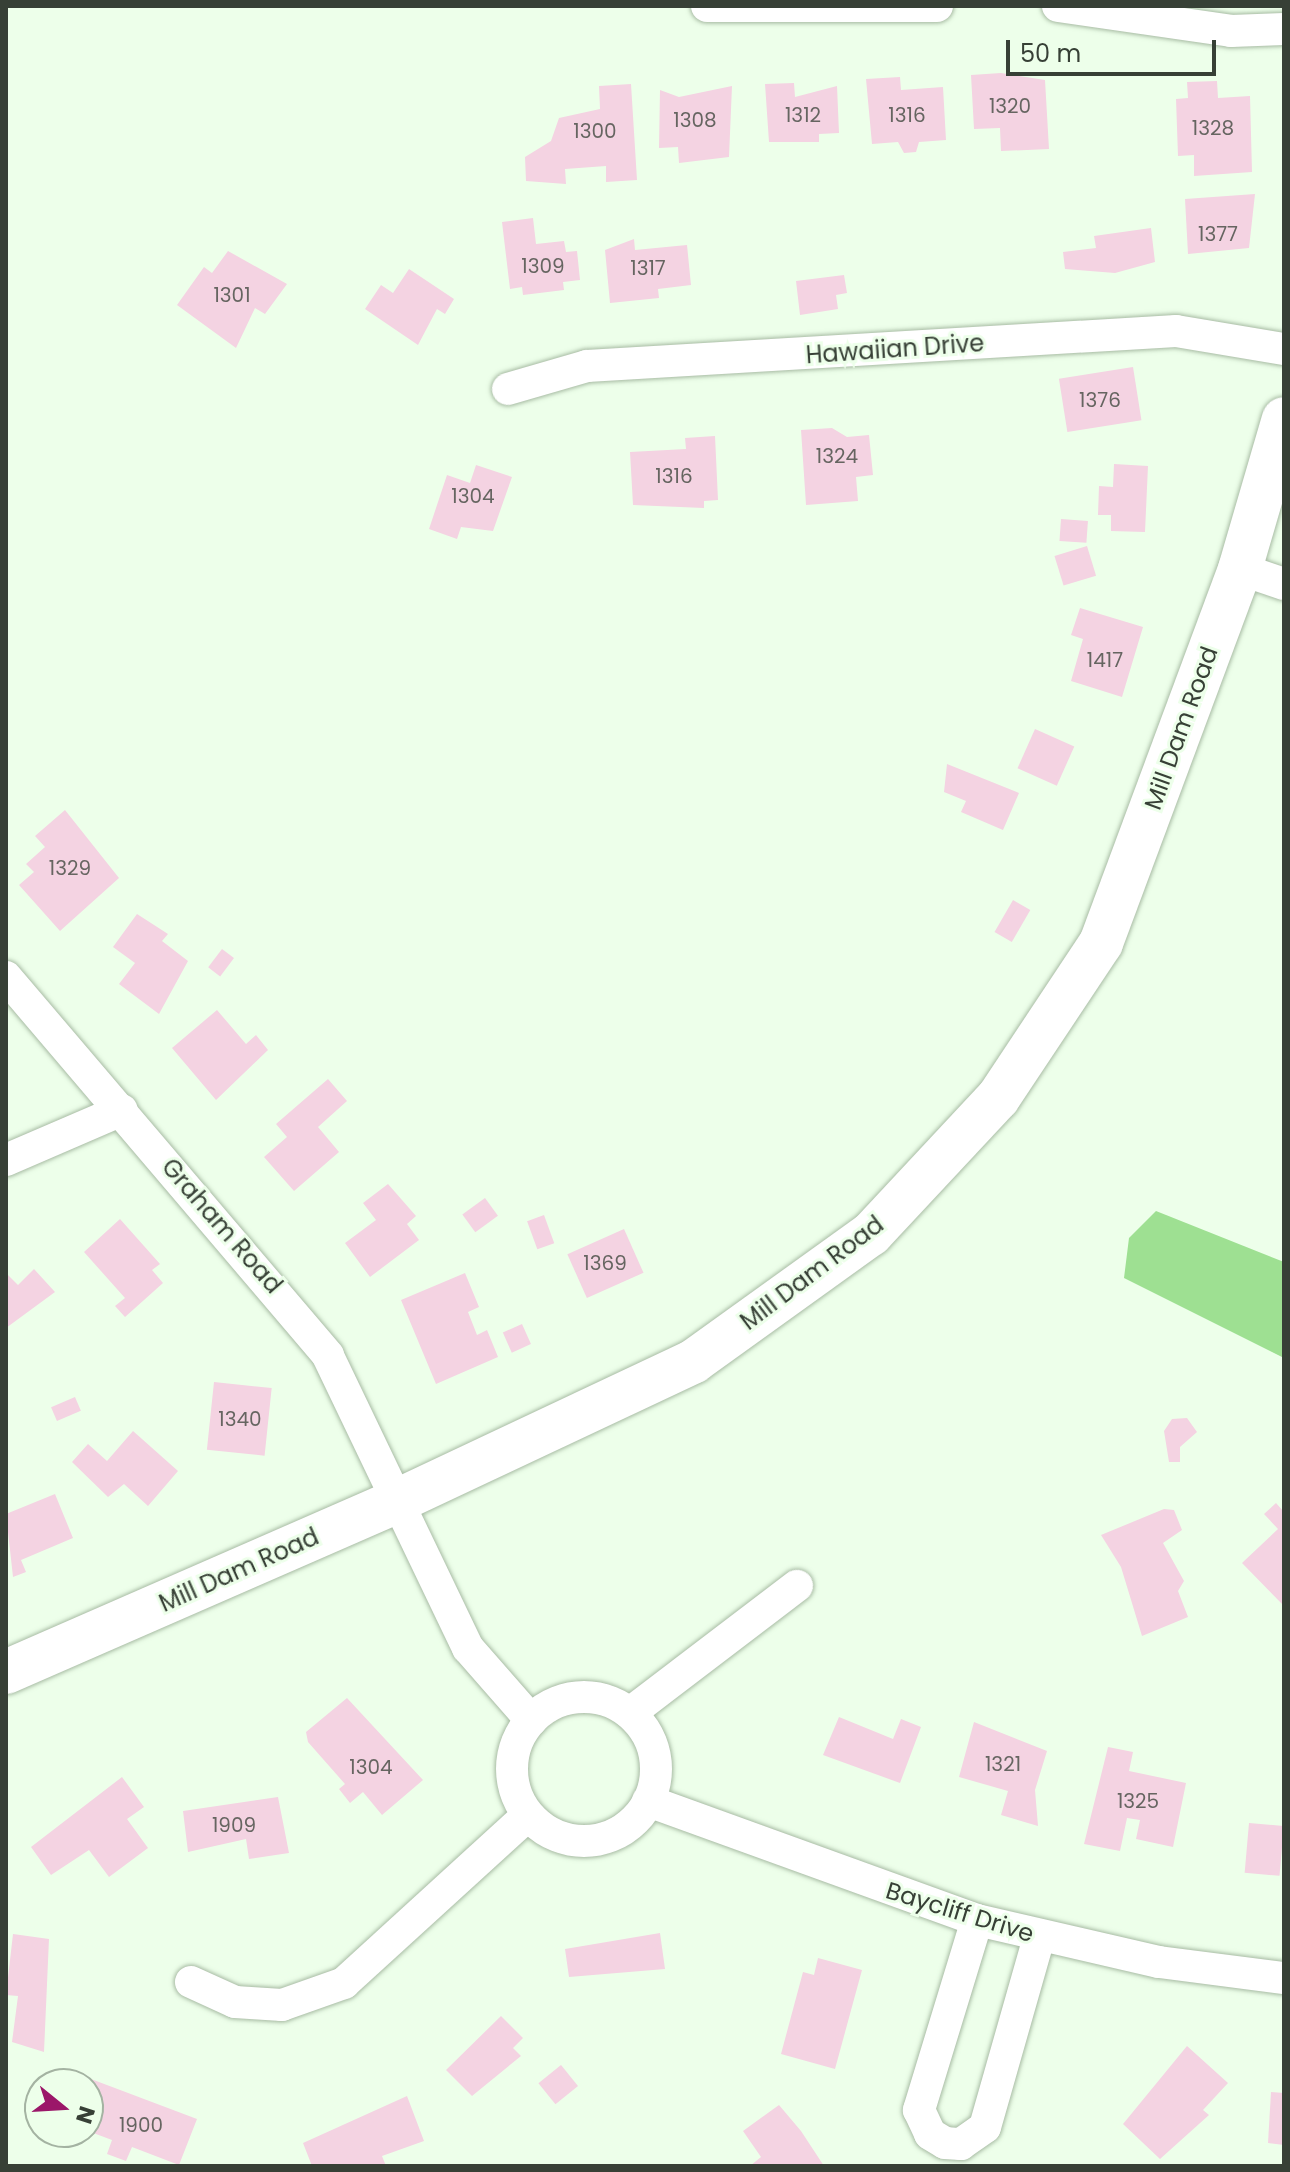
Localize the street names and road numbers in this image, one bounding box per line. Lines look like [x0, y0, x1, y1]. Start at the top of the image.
street label: Hawaiian Drive [805, 328, 985, 370]
street label: Mill Dam Road [1138, 642, 1224, 814]
street label: Graham Road [156, 1153, 288, 1299]
street label: Mill Dam Road [735, 1210, 889, 1336]
street label: Mill Dam Road [155, 1522, 323, 1618]
street label: Baycliff Drive [883, 1876, 1037, 1948]

